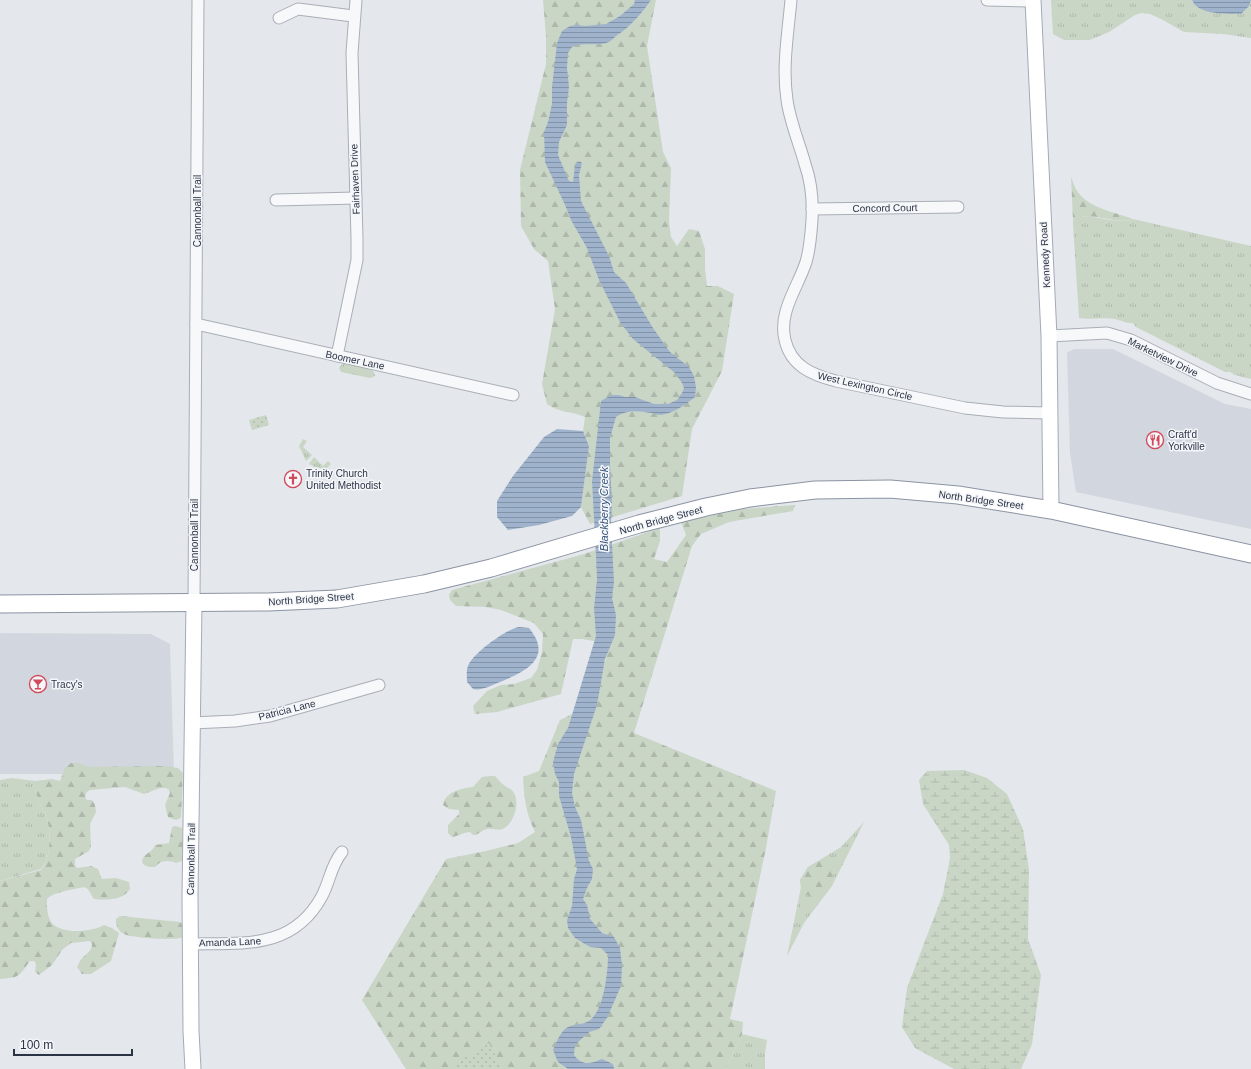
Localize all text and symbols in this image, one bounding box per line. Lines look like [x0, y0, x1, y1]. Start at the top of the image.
street label: Fairhaven Drive [348, 143, 362, 214]
street label: Cannonball Trail [192, 175, 203, 247]
street label: Concord Court [852, 202, 918, 214]
street label: Kennedy Road [1038, 222, 1052, 288]
street label: Marketview Drive [1126, 335, 1200, 379]
street label: Boomer Lane [324, 348, 386, 372]
street label: West Lexington Circle [816, 370, 914, 402]
place label: Craft'd Yorkville [1168, 429, 1205, 452]
restaurant icon: Craft'd Yorkville [1145, 430, 1165, 450]
water label: Blackberry Creek [598, 466, 610, 551]
place label: Trinity Church United Methodist [306, 468, 381, 491]
church icon: Trinity Church United Methodist [283, 469, 303, 489]
street label: North Bridge Street [938, 489, 1024, 511]
street label: Cannonball Trail [189, 499, 200, 571]
street label: North Bridge Street [618, 504, 704, 536]
street label: North Bridge Street [268, 591, 354, 607]
bar icon: Tracy's [28, 674, 48, 694]
place label: Tracy's [51, 679, 83, 690]
street label: Patricia Lane [257, 697, 317, 722]
street label: Cannonball Trail [185, 823, 197, 895]
street label: Amanda Lane [199, 935, 262, 949]
scale bar [14, 1031, 132, 1057]
text: 100 m [20, 1038, 53, 1052]

